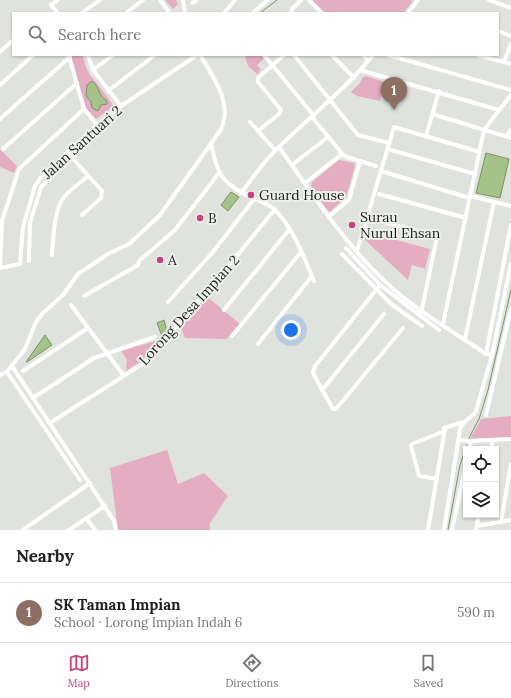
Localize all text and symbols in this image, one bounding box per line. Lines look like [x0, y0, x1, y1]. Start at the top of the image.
search box [12, 12, 499, 56]
icon: search [26, 23, 48, 45]
text: Search here [58, 25, 141, 44]
pin: 1 [381, 77, 407, 110]
street label: Jalan Santuari 2 [38, 101, 126, 183]
place label: Guard House [259, 186, 345, 204]
marker: Guard House [246, 190, 256, 200]
place label: Surau Nurul Ehsan [360, 208, 441, 242]
place label: B [208, 209, 217, 227]
marker: B [195, 213, 205, 223]
marker: Surau Nurul Ehsan [347, 220, 357, 230]
street label: Lorong Desa Impian 2 [135, 251, 243, 369]
place label: A [167, 251, 177, 269]
marker: A [155, 255, 165, 265]
your location [281, 320, 301, 340]
map controls [463, 446, 499, 518]
button: locate [463, 446, 499, 482]
button: layers [463, 482, 499, 518]
text: Nearby [16, 545, 74, 567]
text: SK Taman Impian [54, 595, 181, 614]
text: 1 [26, 604, 32, 621]
text: 590 m [457, 604, 495, 621]
text: School · Lorong Impian Indah 6 [54, 614, 242, 631]
tab: Map [68, 652, 90, 690]
tab: Directions [225, 652, 278, 690]
tab: Saved [414, 652, 443, 690]

